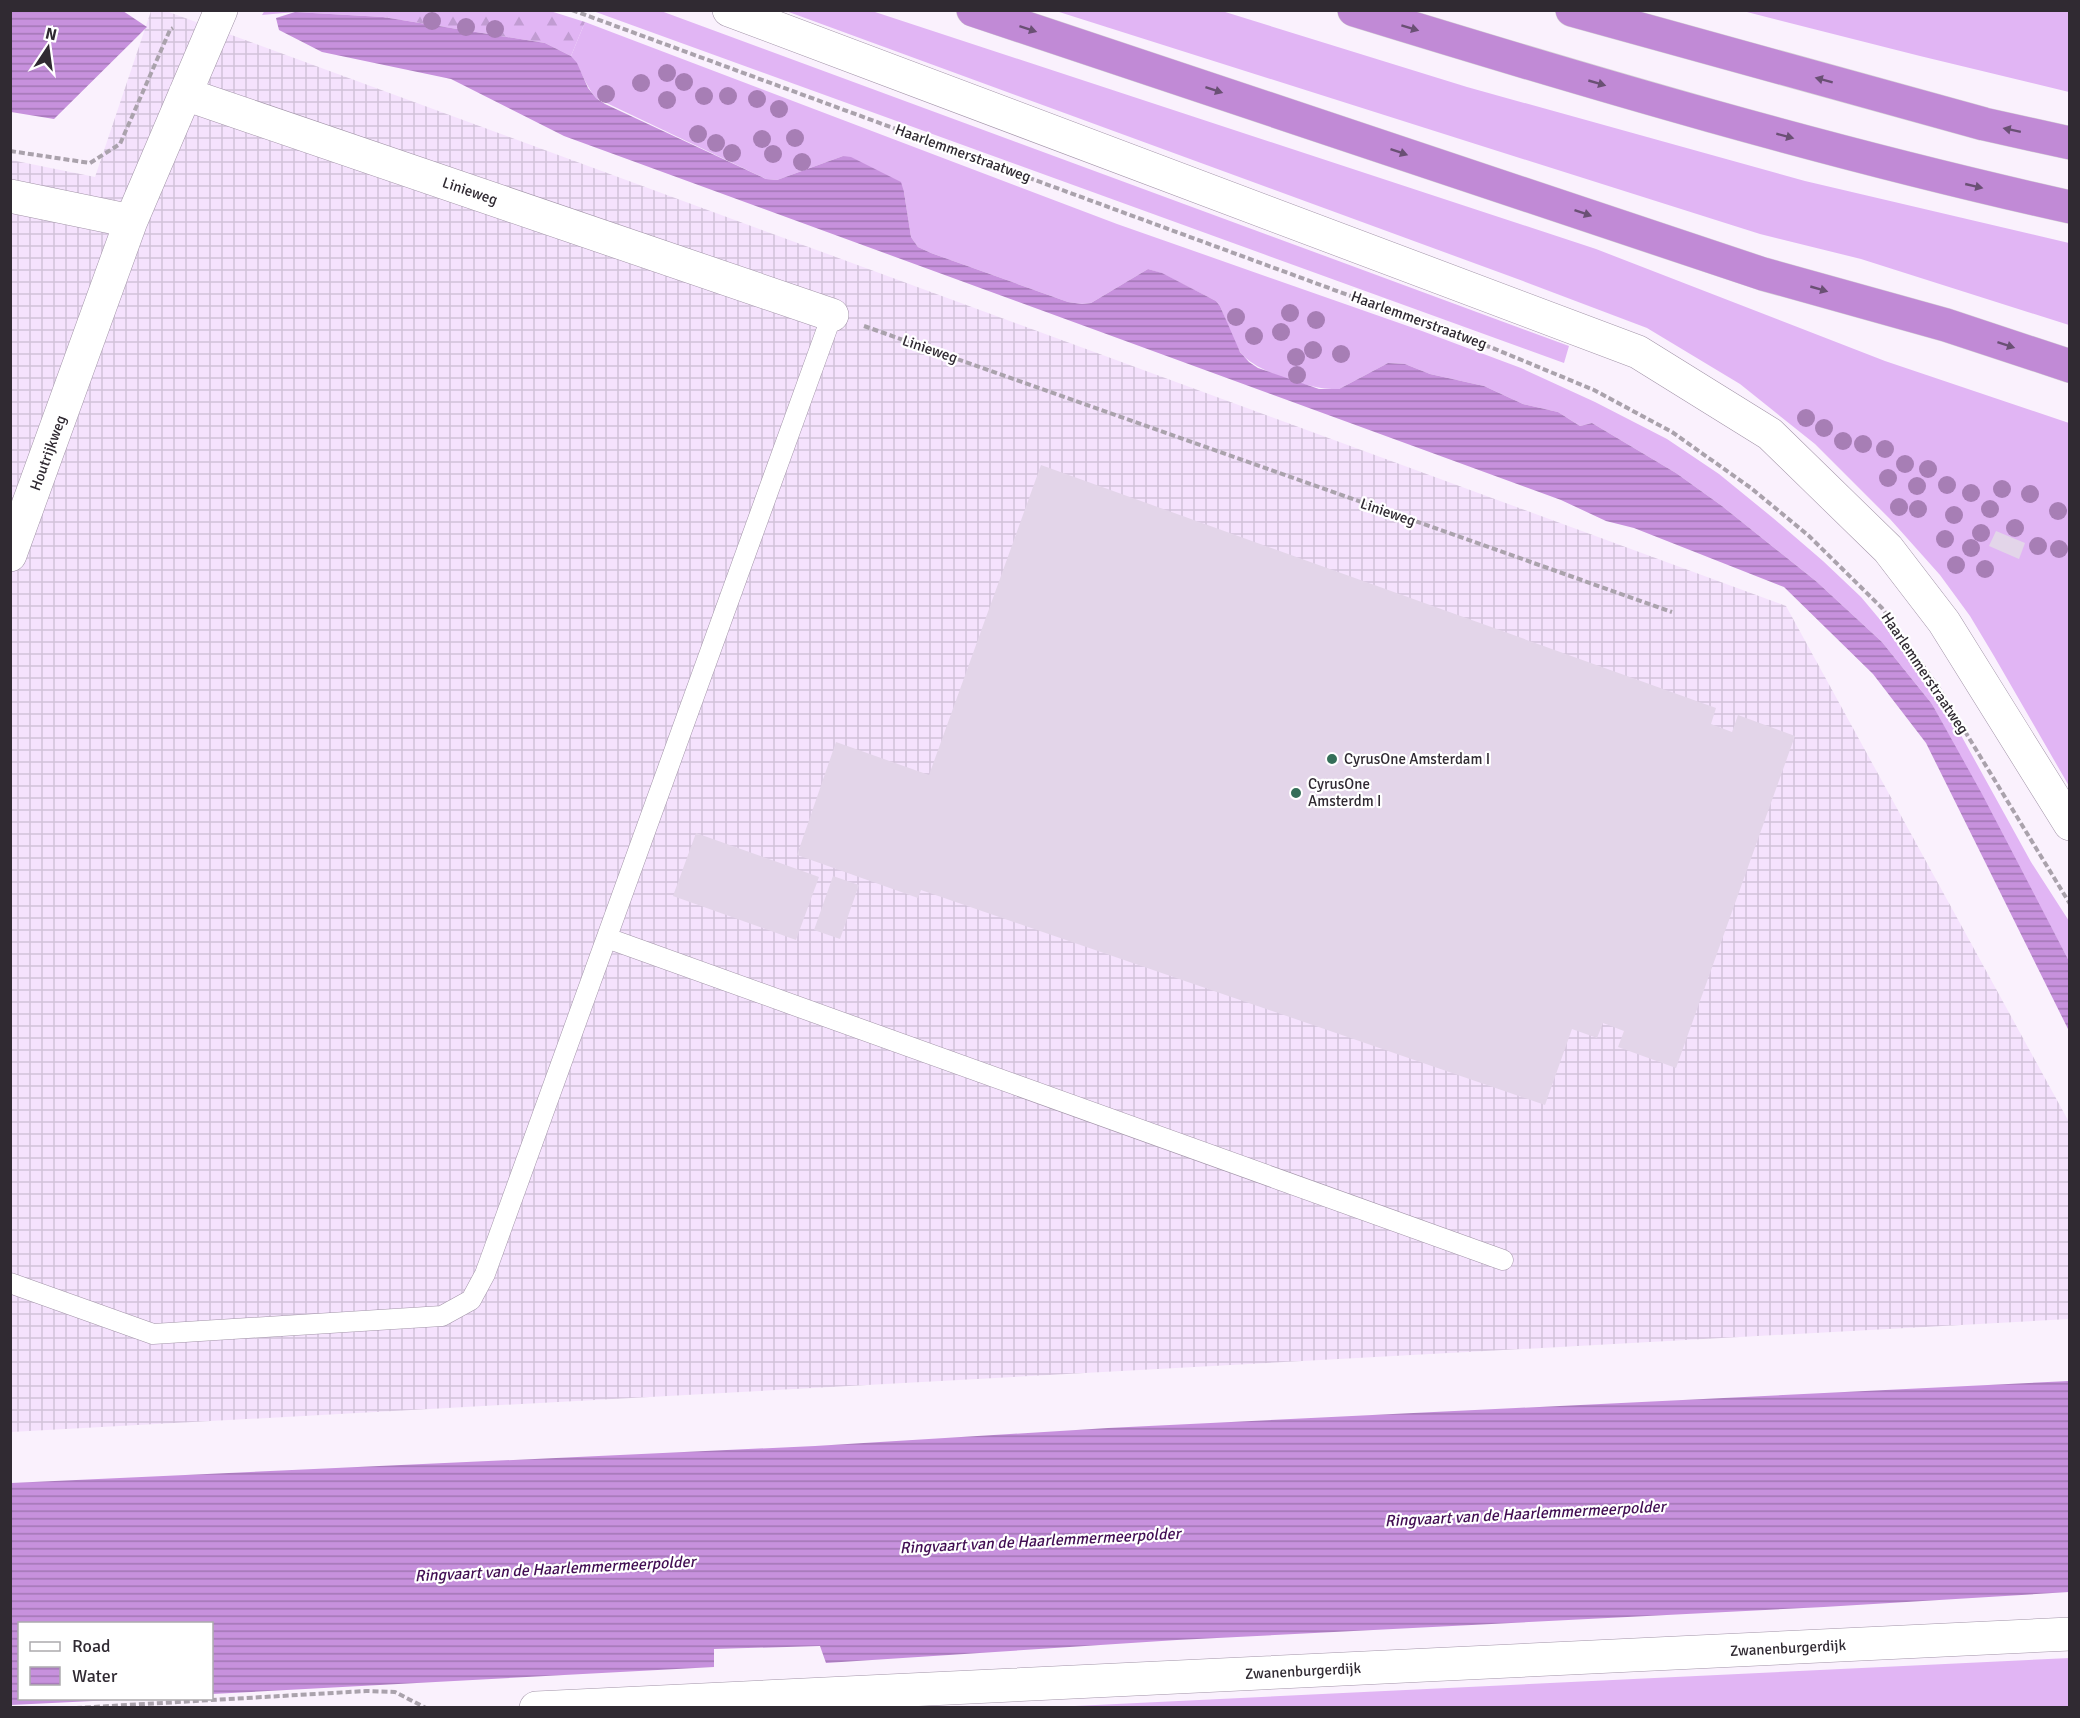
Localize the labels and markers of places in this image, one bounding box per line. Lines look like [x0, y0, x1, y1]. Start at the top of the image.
place label: CyrusOne Amsterdam I [1344, 750, 1490, 768]
marker: CyrusOne Amsterdam I [1325, 752, 1339, 766]
place label: CyrusOne Amsterdm I [1308, 775, 1381, 810]
marker: CyrusOne Amsterdm I [1289, 786, 1303, 800]

